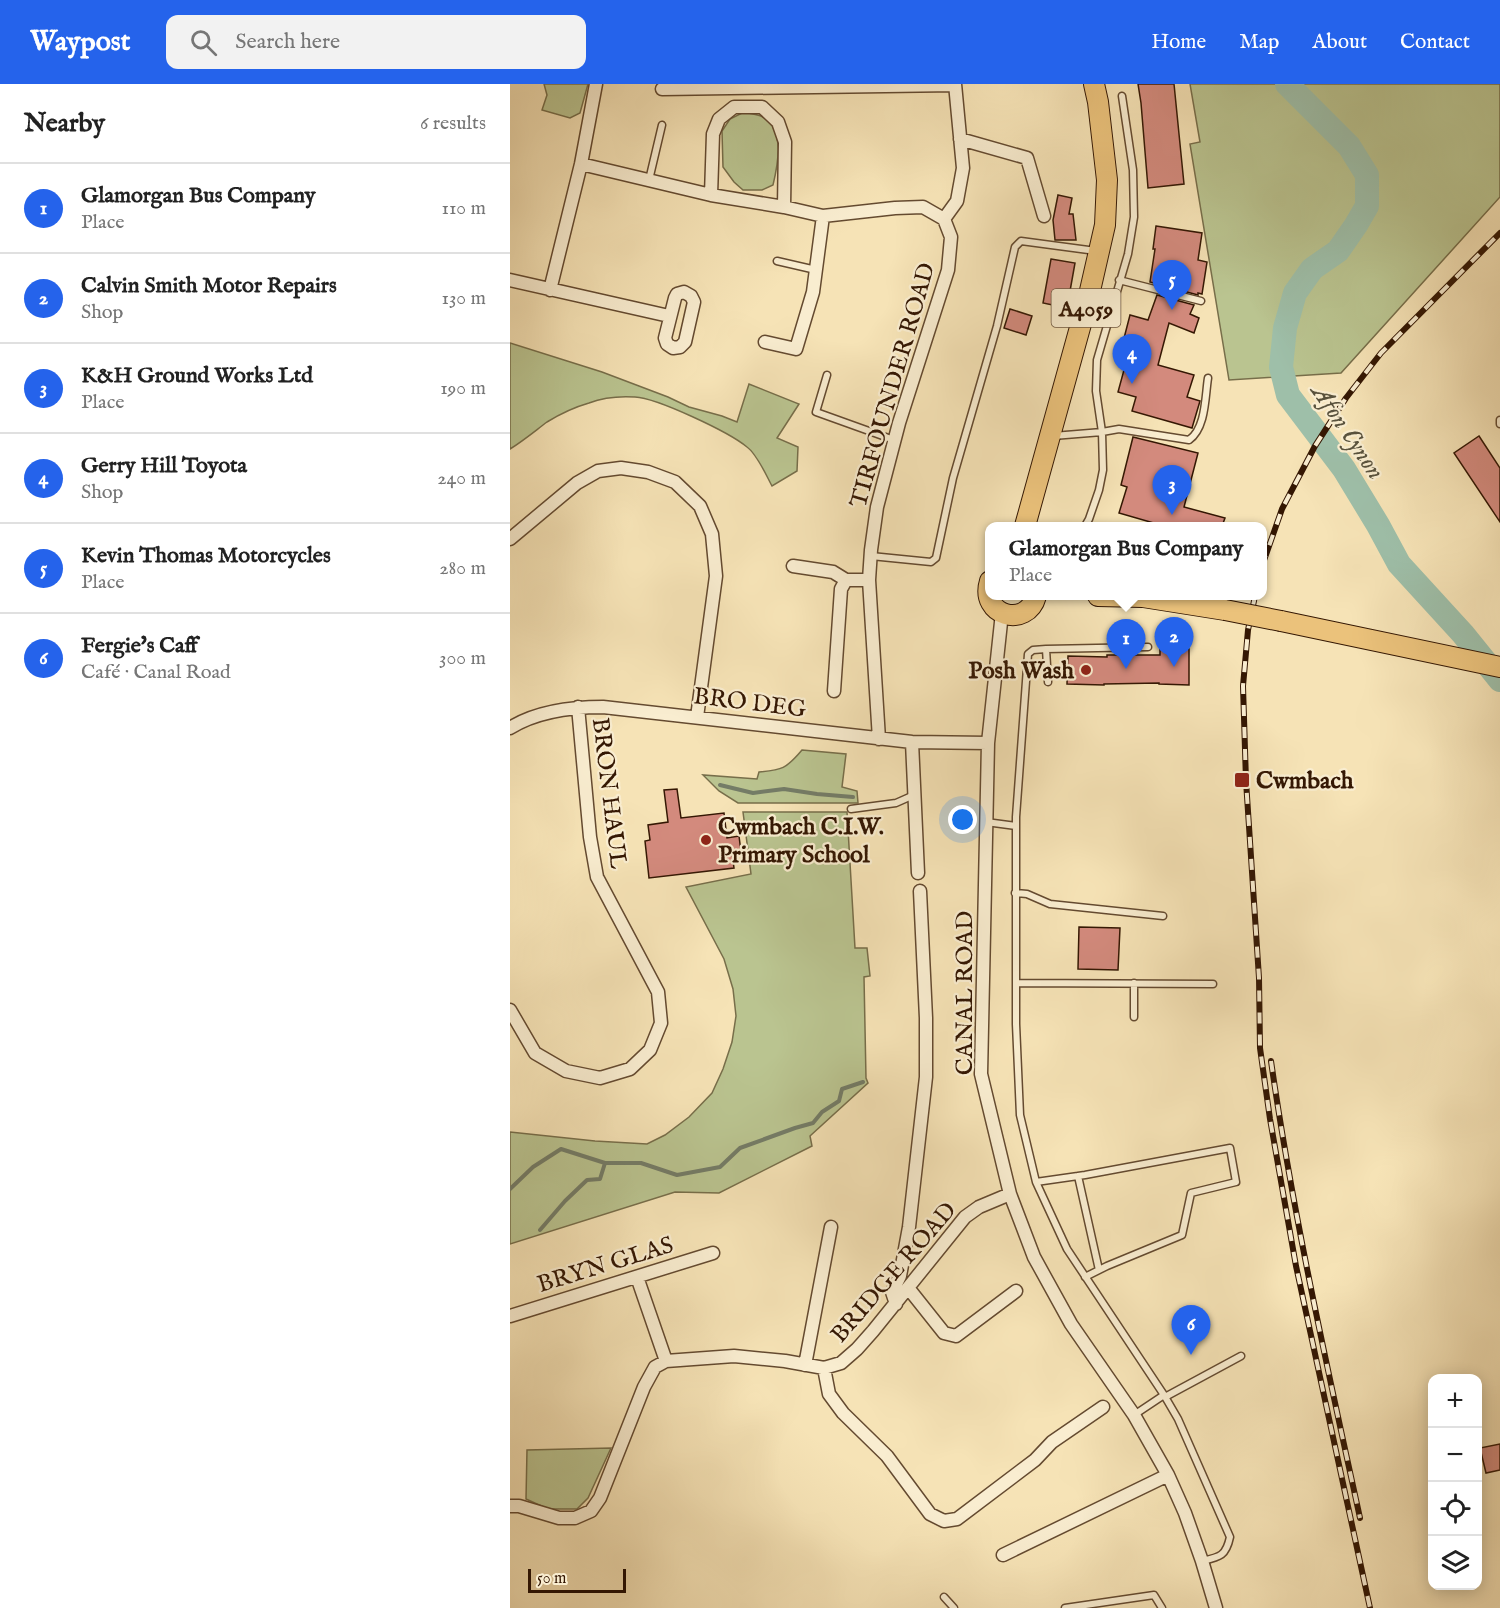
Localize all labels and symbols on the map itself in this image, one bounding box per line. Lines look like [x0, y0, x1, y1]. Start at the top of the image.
street label: TIRFOUNDER ROAD [844, 259, 943, 512]
pin: 5 [1152, 260, 1192, 310]
road number: A4059 [1052, 289, 1120, 327]
pin: 4 [1112, 334, 1152, 384]
water label: Afon Cynon [1302, 375, 1392, 486]
pin: 3 [1152, 466, 1192, 515]
pin: 2 [1154, 618, 1194, 667]
pin: 1 [1106, 620, 1146, 669]
place label: Posh Wash [968, 656, 1074, 687]
marker: Posh Wash [1079, 663, 1093, 677]
street label: BRO DEG [692, 681, 808, 726]
street label: BRON HAUL [584, 716, 633, 872]
place label: Cwmbach [1256, 766, 1354, 797]
marker: Cwmbach [1233, 771, 1251, 789]
your location [948, 805, 977, 834]
place label: Cwmbach C.I.W. Primary School [718, 812, 884, 871]
marker: Cwmbach C.I.W. Primary School [699, 833, 713, 847]
street label: CANAL ROAD [950, 911, 981, 1075]
street label: BRIDGE ROAD [824, 1196, 964, 1350]
street label: BRYN GLAS [534, 1230, 677, 1301]
pin: 6 [1172, 1306, 1210, 1355]
scale bar [528, 1566, 626, 1594]

